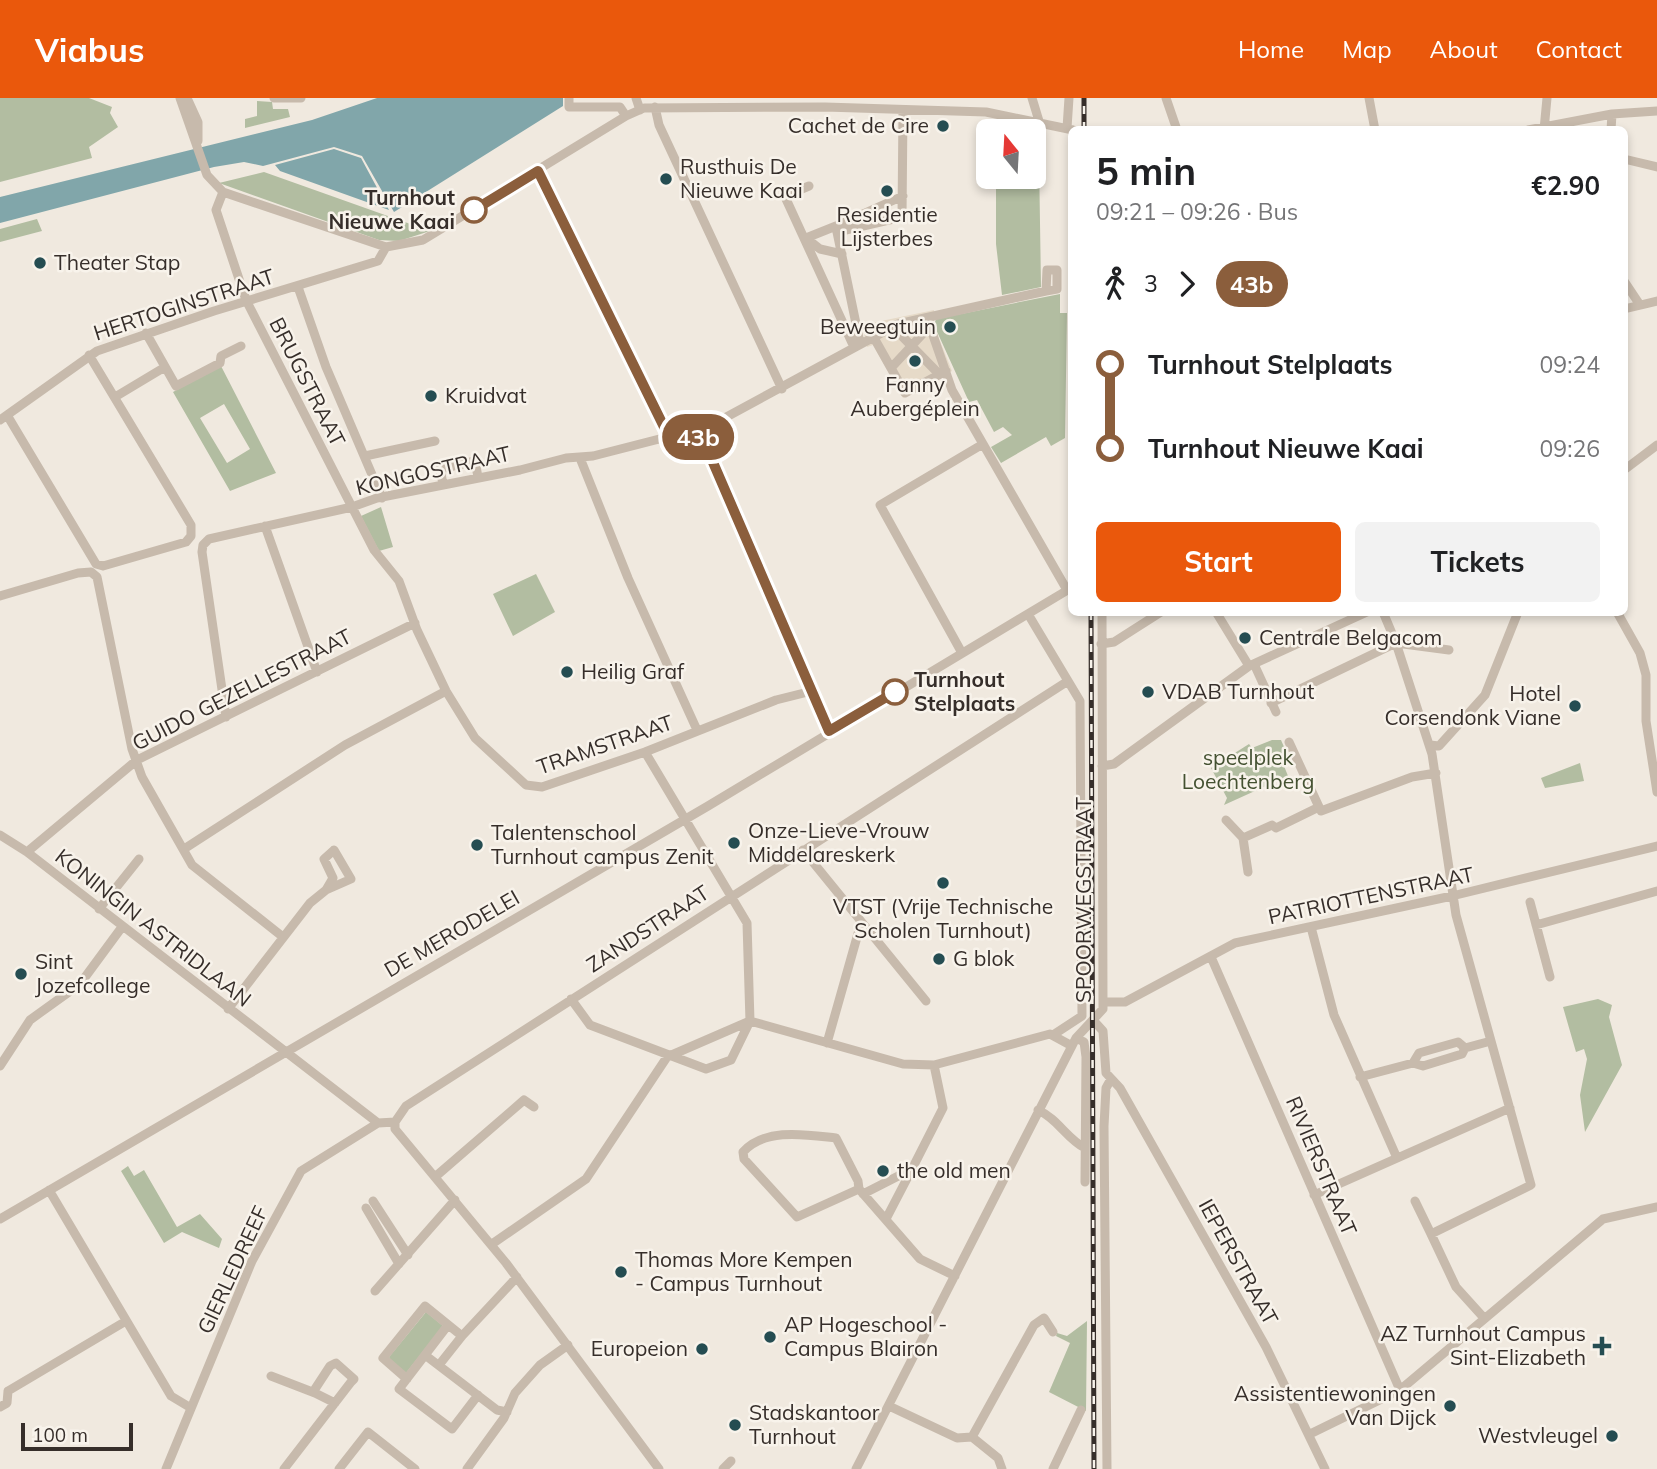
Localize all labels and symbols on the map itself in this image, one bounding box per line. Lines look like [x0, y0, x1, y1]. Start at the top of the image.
place label: Cachet de Cire [788, 112, 929, 138]
marker: Cachet de Cire [935, 118, 951, 134]
north arrow [976, 119, 1046, 189]
place label: Rusthuis De Nieuwe Kaai [680, 153, 803, 203]
marker: Rusthuis De Nieuwe Kaai [658, 171, 674, 187]
marker: Residentie Lijsterbes [879, 183, 895, 199]
place label: Turnhout Nieuwe Kaai [329, 184, 455, 234]
marker: Turnhout Nieuwe Kaai [461, 197, 487, 223]
place label: Residentie Lijsterbes [836, 201, 938, 251]
place label: Theater Stap [54, 249, 180, 275]
marker: Theater Stap [32, 255, 48, 271]
street label: HERTOGINSTRAAT [90, 262, 278, 346]
street label: BRUGSTRAAT [264, 313, 352, 451]
place label: Beweegtuin [820, 313, 936, 339]
marker: Beweegtuin [942, 319, 958, 335]
marker: Fanny Aubergéplein [907, 353, 923, 369]
place label: Fanny Aubergéplein [850, 371, 980, 421]
place label: Kruidvat [445, 382, 527, 408]
marker: Kruidvat [423, 388, 439, 404]
line badge: 43b [658, 414, 738, 460]
street label: KONGOSTRAAT [353, 440, 513, 500]
street label: GUIDO GEZELLESTRAAT [127, 622, 356, 756]
place label: Centrale Belgacom [1259, 624, 1442, 650]
marker: Centrale Belgacom [1237, 630, 1253, 646]
place label: Heilig Graf [581, 658, 685, 684]
marker: Heilig Graf [559, 664, 575, 680]
place label: Turnhout Stelplaats [914, 666, 1015, 716]
place label: VDAB Turnhout [1162, 678, 1314, 704]
marker: Turnhout Stelplaats [882, 679, 908, 705]
place label: Hotel Corsendonk Viane [1385, 680, 1561, 730]
marker: VDAB Turnhout [1140, 684, 1156, 700]
marker: Hotel Corsendonk Viane [1567, 698, 1583, 714]
street label: TRAMSTRAAT [533, 709, 676, 779]
park label: speelplek Loechtenberg [1182, 744, 1314, 794]
street label: SPOORWEGSTRAAT [1070, 797, 1096, 1003]
place label: Onze-Lieve-Vrouw Middelareskerk [748, 817, 930, 867]
place label: Talentenschool Turnhout campus Zenit [491, 819, 714, 869]
marker: Onze-Lieve-Vrouw Middelareskerk [726, 835, 742, 851]
marker: Talentenschool Turnhout campus Zenit [469, 837, 485, 853]
street label: KONINGIN ASTRIDLAAN [50, 843, 257, 1012]
street label: PATRIOTTENSTRAAT [1266, 860, 1476, 929]
marker: VTST (Vrije Technische Scholen Turnhout) [935, 875, 951, 891]
street label: ZANDSTRAAT [581, 879, 714, 977]
street label: DE MERODELEI [379, 884, 524, 982]
place label: VTST (Vrije Technische Scholen Turnhout) [833, 893, 1053, 943]
place label: G blok [953, 945, 1014, 971]
place label: Sint Jozefcollege [35, 948, 150, 998]
marker: G blok [931, 951, 947, 967]
marker: Sint Jozefcollege [13, 966, 29, 982]
street label: RIVIERSTRAAT [1281, 1092, 1363, 1239]
place label: the old men [897, 1157, 1011, 1183]
marker: the old men [875, 1163, 891, 1179]
street label: IEPERSTRAAT [1194, 1194, 1284, 1329]
street label: GIERLEDREEF [191, 1201, 273, 1338]
place label: Thomas More Kempen - Campus Turnhout [635, 1246, 853, 1296]
marker: Thomas More Kempen - Campus Turnhout [613, 1264, 629, 1280]
place label: AP Hogeschool - Campus Blairon [784, 1311, 947, 1361]
place label: AZ Turnhout Campus Sint-Elizabeth [1380, 1320, 1586, 1370]
marker: AP Hogeschool - Campus Blairon [762, 1329, 778, 1345]
place label: Europeion [591, 1335, 688, 1361]
marker: AZ Turnhout Campus Sint-Elizabeth [1592, 1336, 1612, 1356]
marker: Europeion [694, 1341, 710, 1357]
place label: Assistentiewoningen Van Dijck [1234, 1380, 1436, 1430]
marker: Assistentiewoningen Van Dijck [1442, 1398, 1458, 1414]
place label: Stadskantoor Turnhout [749, 1399, 880, 1449]
marker: Stadskantoor Turnhout [727, 1417, 743, 1433]
scale bar [21, 1420, 133, 1452]
place label: Westvleugel [1478, 1422, 1598, 1448]
marker: Westvleugel [1604, 1428, 1620, 1444]

